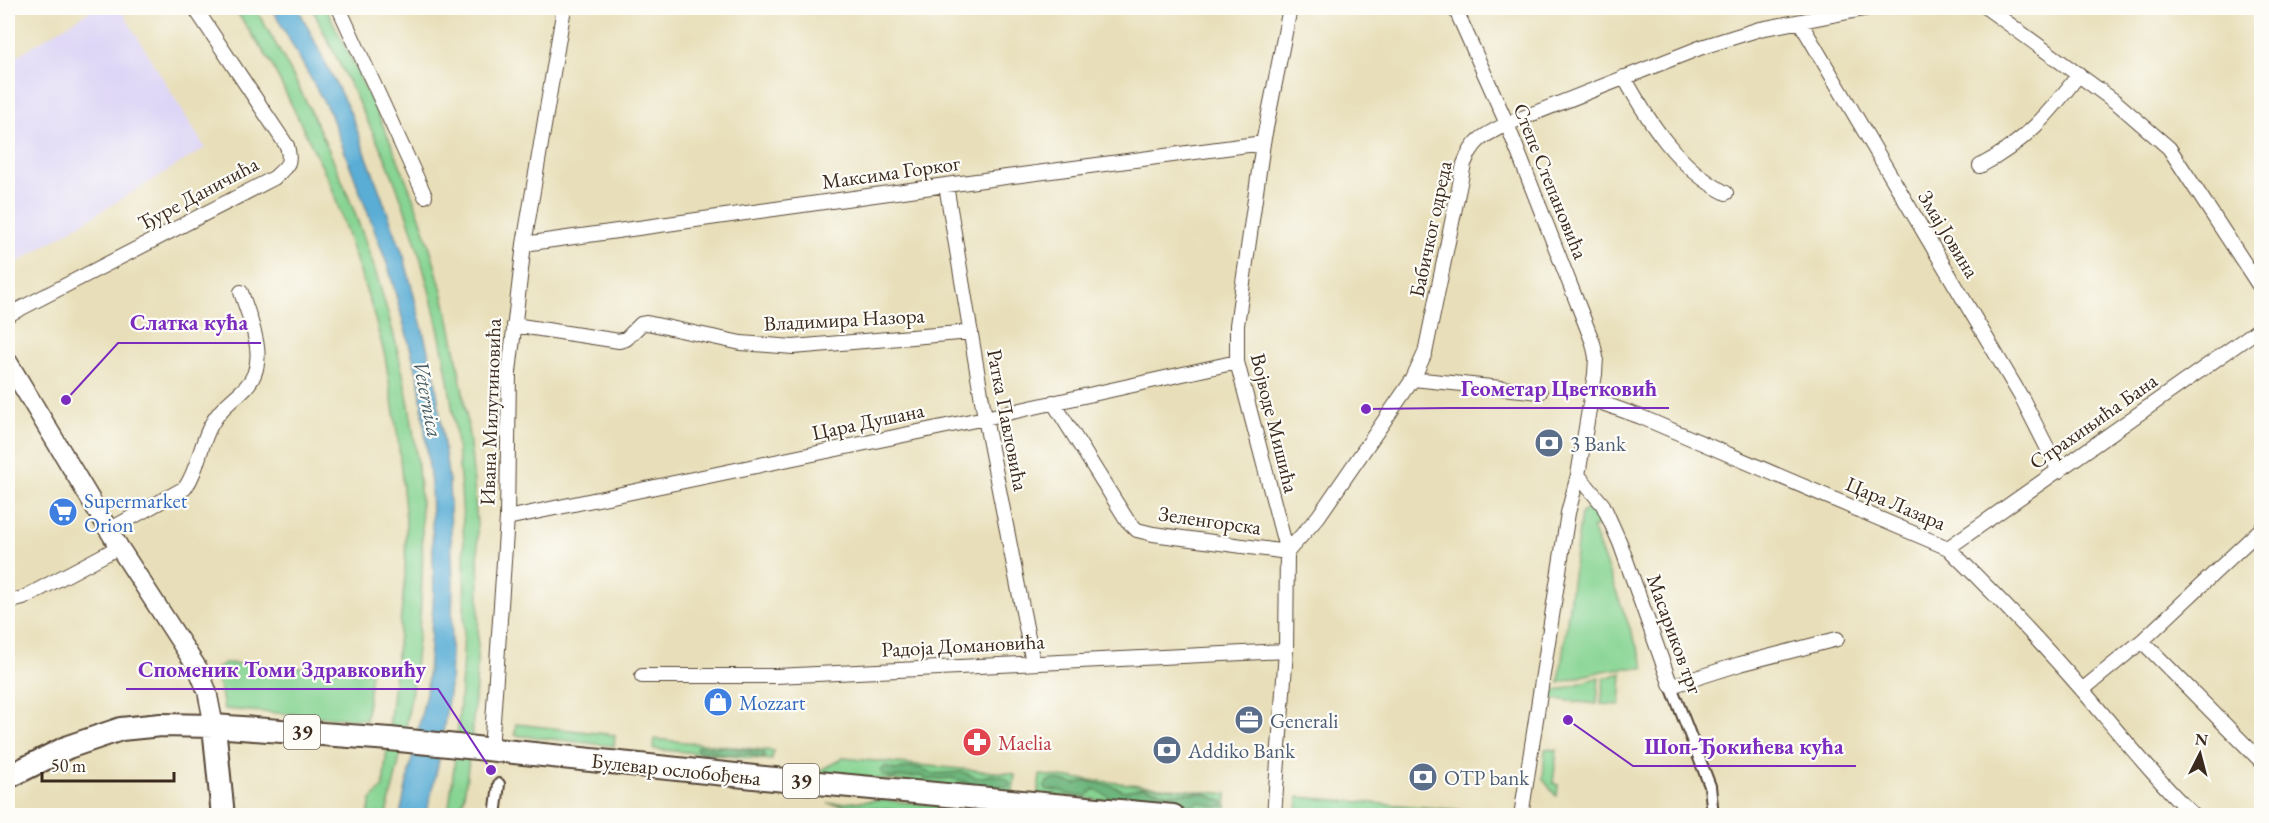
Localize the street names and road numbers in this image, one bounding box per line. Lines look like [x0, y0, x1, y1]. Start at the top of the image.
street label: Степе Степановића [1507, 99, 1595, 264]
street label: Максима Горког [820, 149, 962, 195]
street label: Ђуре Даничића [133, 150, 264, 236]
street label: Бабичког одреда [1402, 158, 1458, 300]
street label: Змај Јовина [1912, 185, 1986, 283]
street label: Владимира Назора [763, 301, 926, 337]
street label: Ивана Милутиновића [473, 317, 507, 506]
street label: Ратка Павловића [981, 347, 1035, 494]
street label: Војводе Мишића [1245, 350, 1306, 496]
street label: Страхињића Бана [2024, 366, 2163, 475]
street label: Цара Душана [809, 396, 927, 446]
street label: Цара Лазара [1842, 470, 1951, 536]
street label: Зеленгорска [1157, 499, 1264, 541]
street label: Масариков трг [1641, 570, 1709, 698]
street label: Радоја Домановића [881, 627, 1046, 663]
road number: 39 [284, 715, 320, 749]
street label: Булевар ослобођења [590, 747, 763, 791]
road number: 39 [783, 764, 819, 798]

